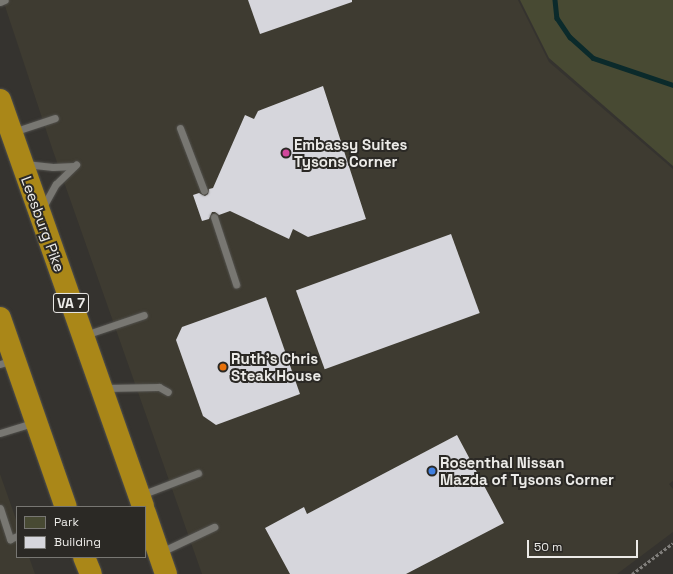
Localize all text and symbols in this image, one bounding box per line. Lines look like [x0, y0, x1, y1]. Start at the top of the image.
place label: Embassy Suites Tysons Corner [294, 135, 407, 170]
marker: Embassy Suites Tysons Corner [281, 148, 291, 158]
street label: Leesburg Pike [17, 174, 69, 274]
road number: VA 7 [52, 291, 90, 315]
place label: Ruth's Chris Steak House [231, 349, 321, 384]
marker: Ruth's Chris Steak House [218, 362, 228, 372]
place label: Rosenthal Nissan Mazda of Tysons Corner [440, 453, 614, 488]
marker: Rosenthal Nissan Mazda of Tysons Corner [427, 466, 437, 476]
legend [16, 506, 146, 558]
text: Park [54, 514, 79, 530]
scale bar [529, 532, 640, 558]
text: Building [54, 534, 101, 550]
text: 50 m [534, 539, 562, 555]

